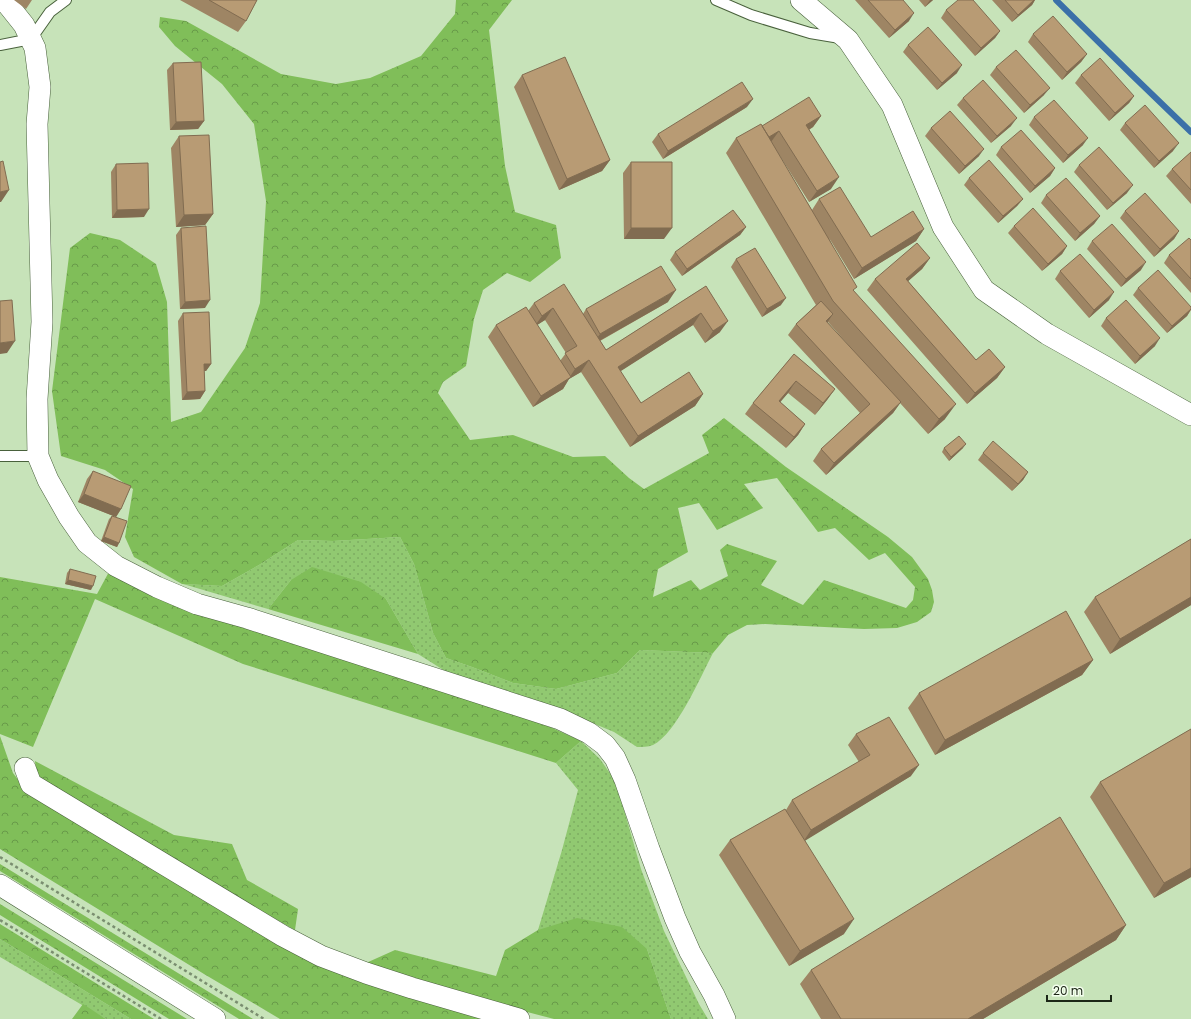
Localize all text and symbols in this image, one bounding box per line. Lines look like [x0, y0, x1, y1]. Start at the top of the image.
scale bar [1047, 977, 1111, 1003]
text: 20 m [1053, 982, 1083, 999]

